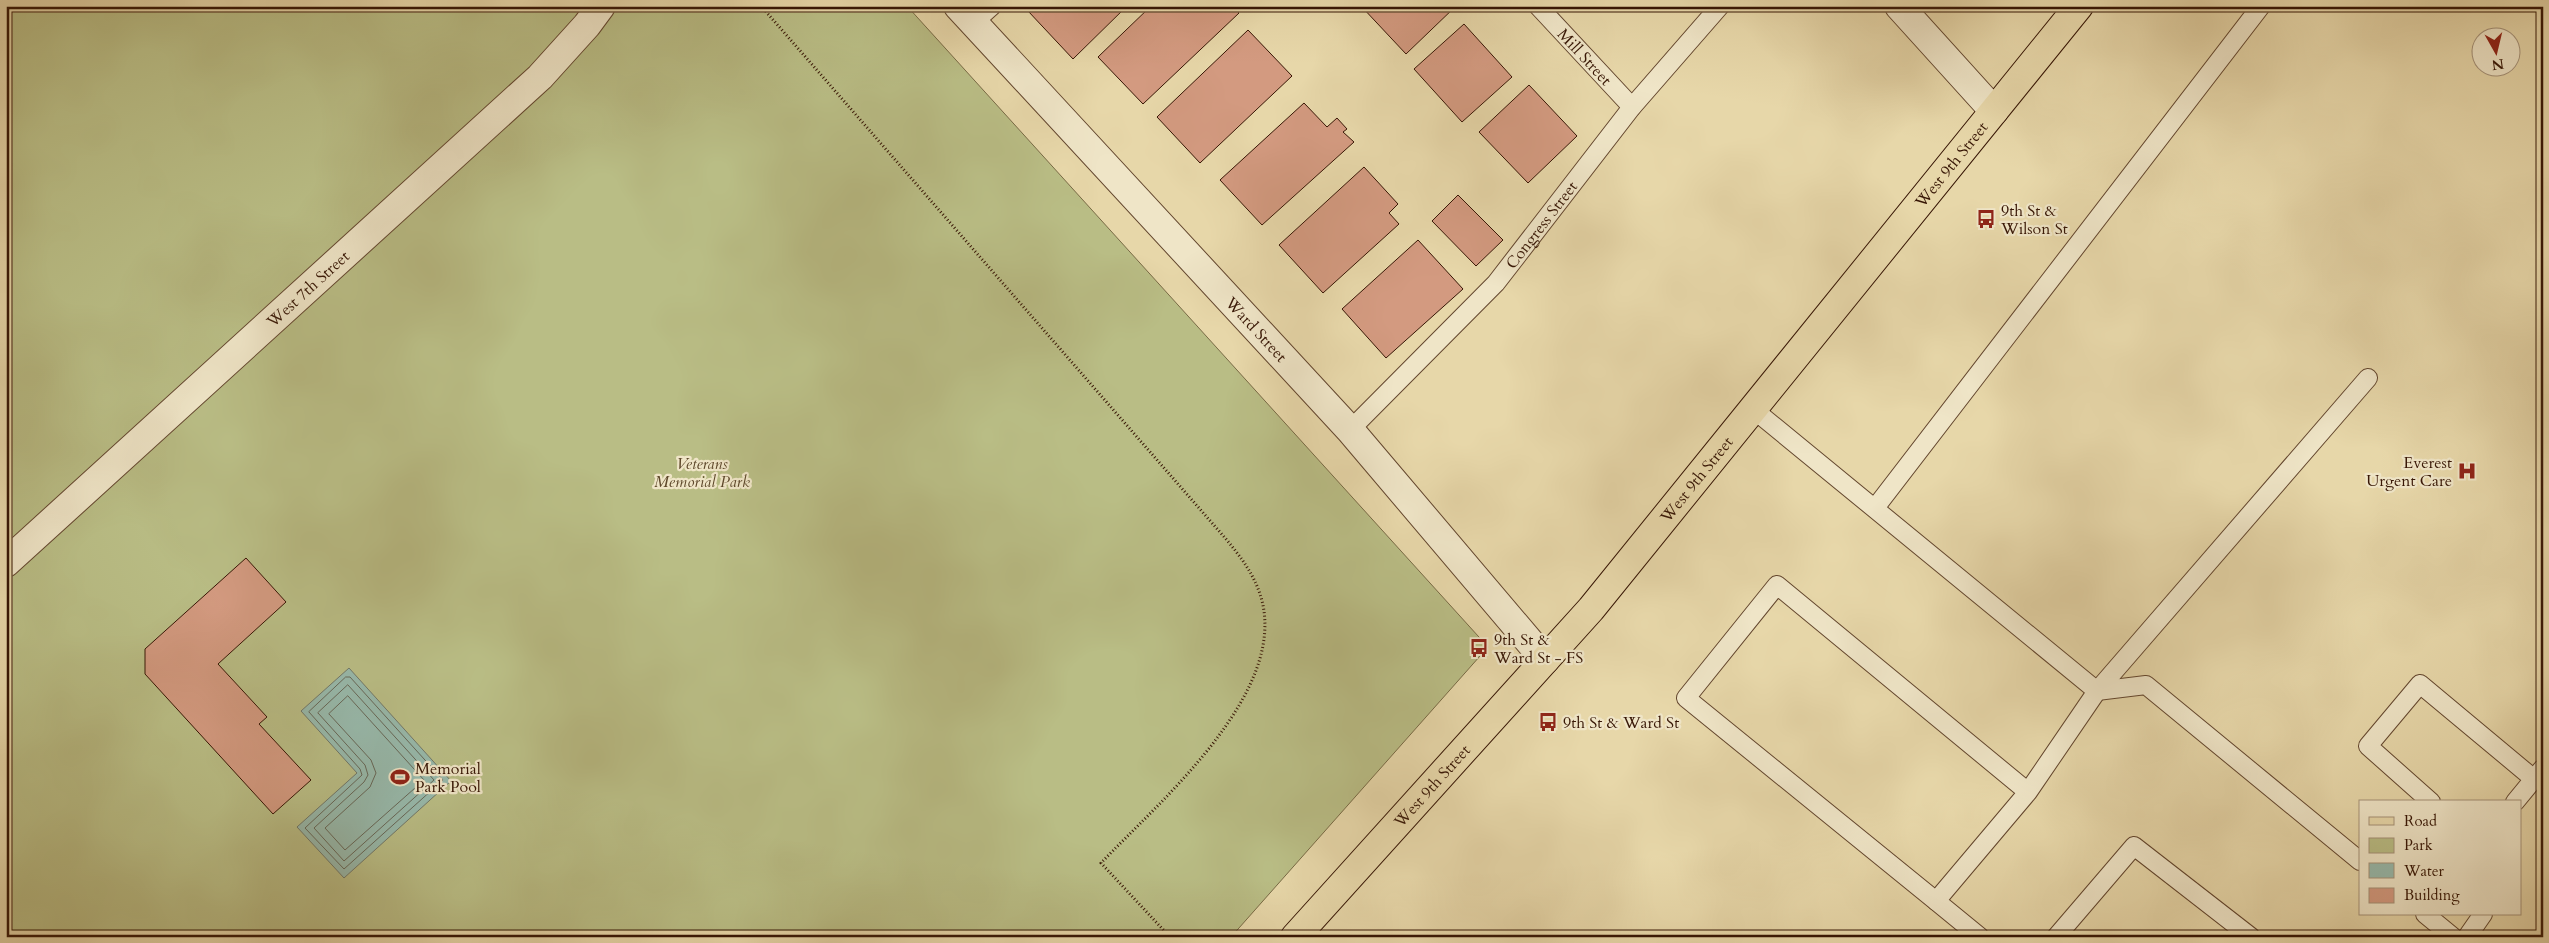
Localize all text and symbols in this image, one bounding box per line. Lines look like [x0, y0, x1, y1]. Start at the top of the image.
street label: Mill Street [1552, 24, 1616, 91]
north arrow [2472, 28, 2522, 78]
text: N [2490, 54, 2505, 75]
street label: West 9th Street [1910, 117, 1993, 213]
street label: Congress Street [1501, 177, 1583, 274]
place label: 9th St & Wilson St [2000, 200, 2068, 240]
bus stop icon: 9th St & Wilson St [1975, 208, 1997, 230]
street label: West 7th Street [262, 246, 354, 333]
street label: Ward Street [1219, 292, 1292, 367]
street label: West 9th Street [1655, 432, 1738, 528]
place label: Everest Urgent Care [2366, 452, 2452, 492]
park label: Veterans Memorial Park [654, 453, 750, 493]
hospital icon: Everest Urgent Care [2456, 460, 2478, 482]
place label: 9th St & Ward St - FS [1493, 629, 1583, 669]
bus stop icon: 9th St & Ward St - FS [1468, 637, 1490, 659]
bus stop icon: 9th St & Ward St [1537, 711, 1559, 733]
place label: 9th St & Ward St [1563, 712, 1679, 734]
street label: West 9th Street [1389, 740, 1476, 833]
place label: Memorial Park Pool [415, 758, 481, 798]
sports icon: Memorial Park Pool [389, 766, 411, 788]
legend [2359, 800, 2522, 916]
text: Road [2404, 811, 2437, 831]
text: Park [2404, 835, 2433, 855]
text: Water [2403, 861, 2445, 881]
text: Building [2404, 885, 2460, 905]

